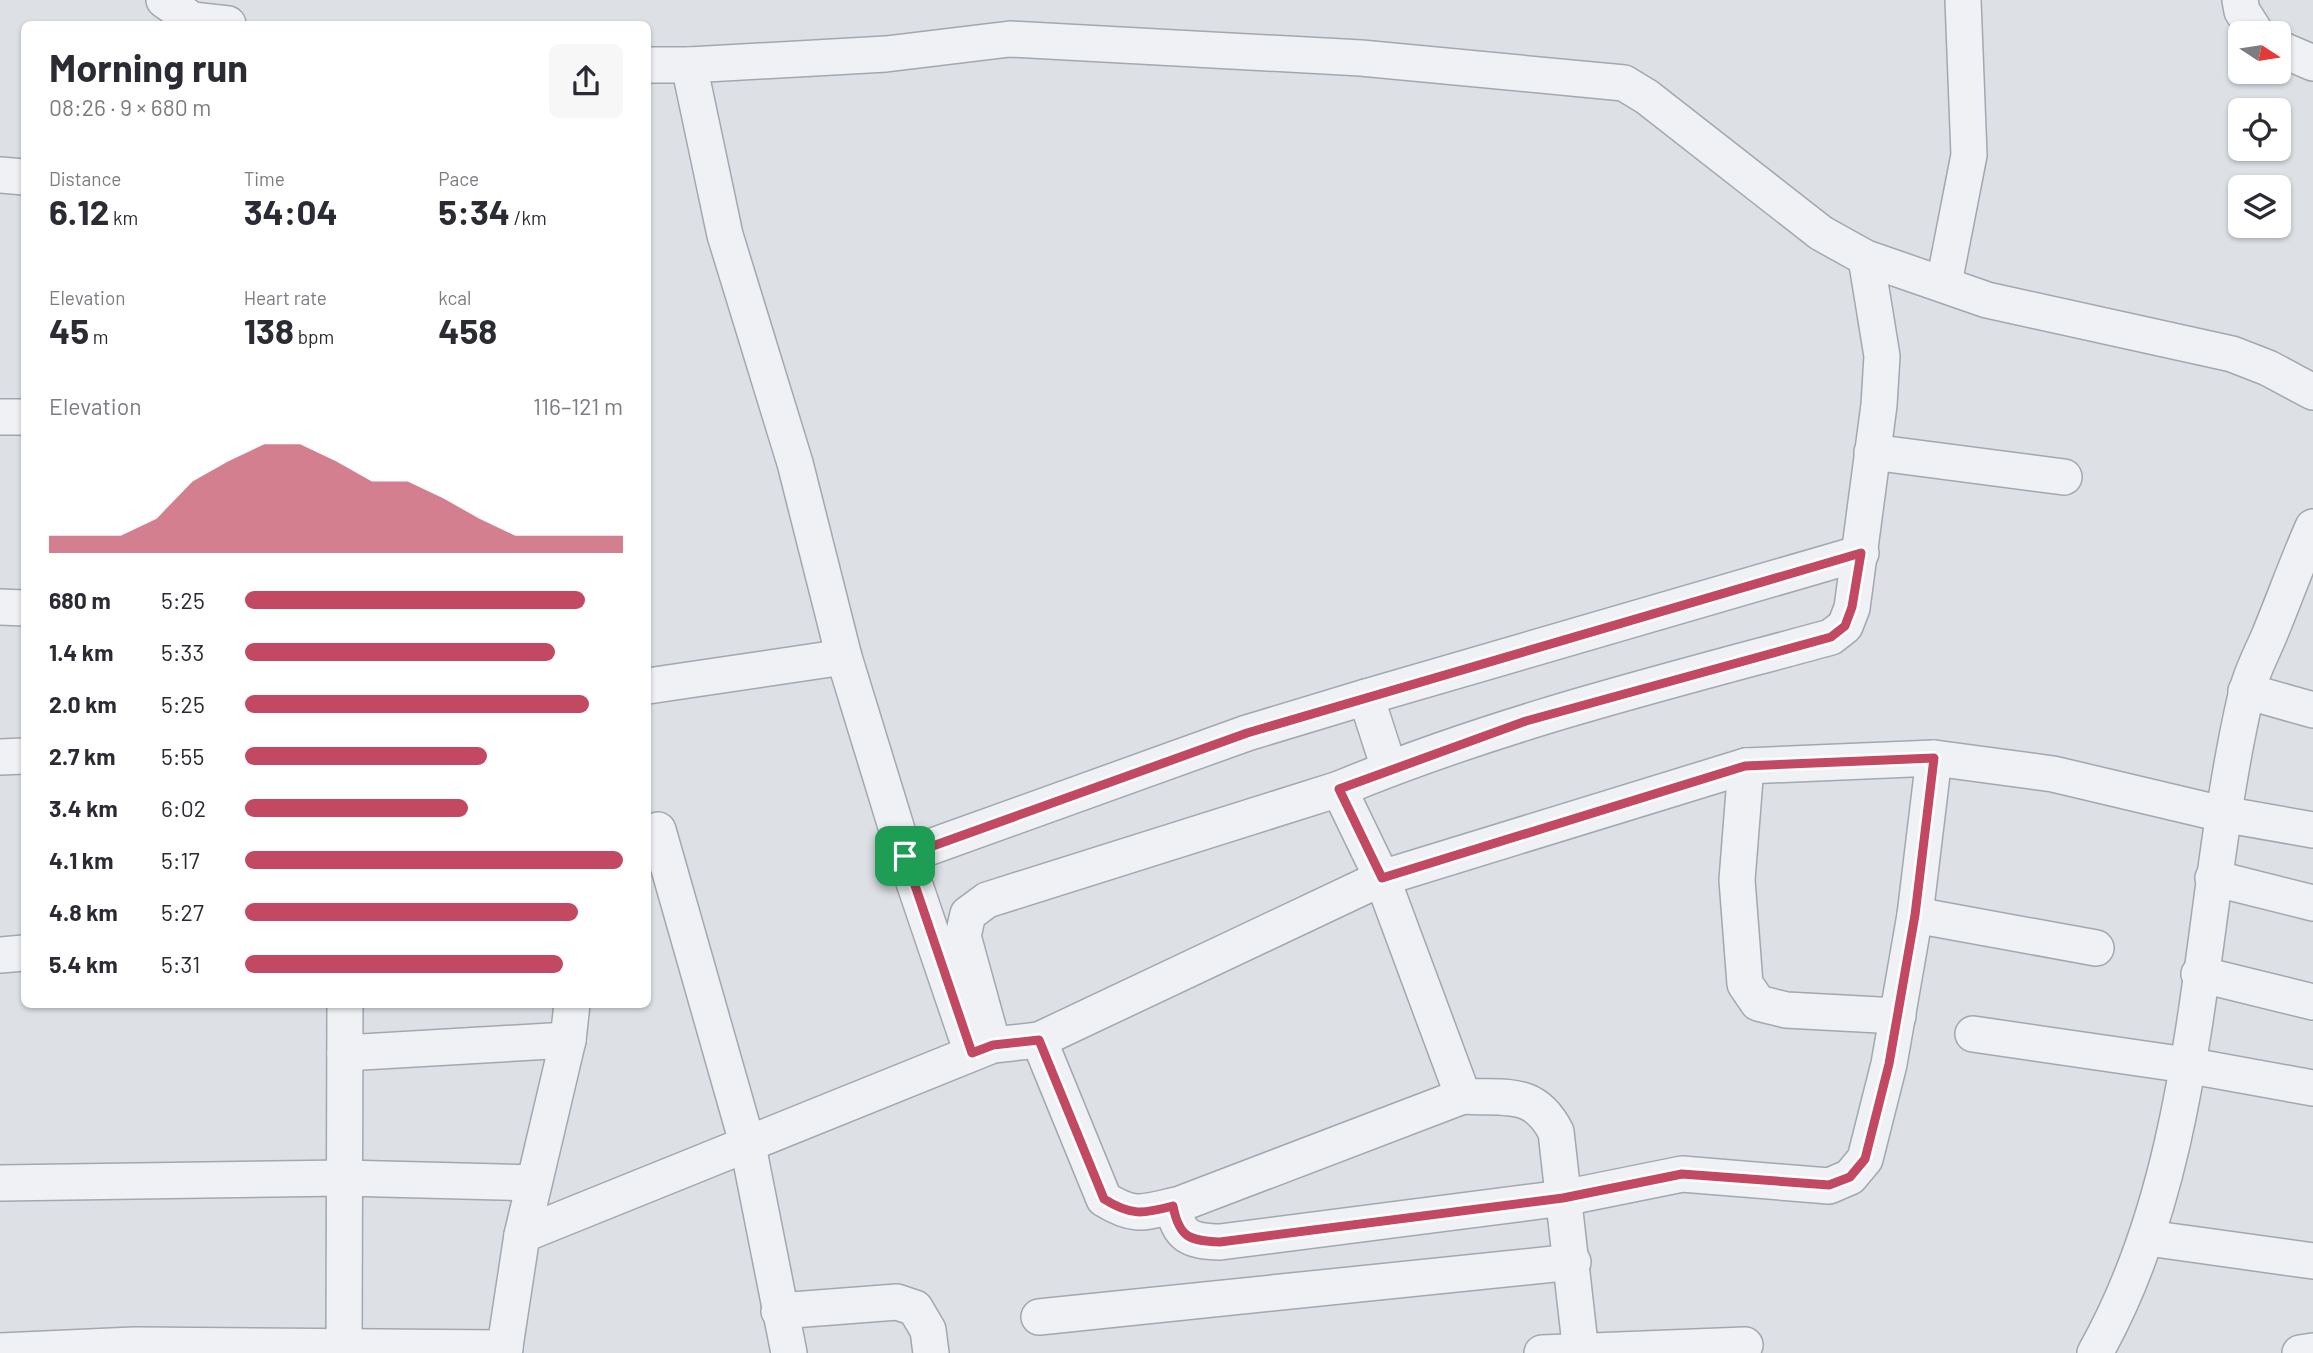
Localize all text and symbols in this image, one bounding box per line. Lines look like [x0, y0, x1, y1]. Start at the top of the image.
north arrow [2228, 21, 2291, 84]
map controls [2228, 21, 2291, 238]
text: Morning run [49, 44, 248, 90]
button: share [549, 44, 623, 118]
text: 08:26 · 9 × 680 m [49, 93, 211, 121]
button: locate [2228, 98, 2291, 161]
text: Distance [49, 167, 121, 190]
text: Time [244, 167, 285, 190]
text: Pace [438, 167, 479, 190]
button: layers [2228, 175, 2291, 238]
text: 6.12 [49, 190, 109, 232]
text: 34:04 [244, 190, 338, 232]
text: 5:34 [438, 190, 510, 232]
text: km [109, 206, 138, 229]
text: /km [510, 206, 547, 229]
text: Elevation [49, 286, 126, 309]
text: Heart rate [244, 286, 327, 309]
text: kcal [438, 286, 471, 309]
text: 45 [49, 309, 89, 351]
text: 138 [244, 309, 294, 351]
text: 458 [438, 309, 497, 351]
text: m [89, 325, 109, 348]
text: bpm [294, 325, 334, 348]
text: Elevation [49, 392, 142, 420]
text: 116–121 m [533, 392, 623, 420]
text: 680 m [49, 586, 111, 614]
text: 5:25 [161, 586, 205, 614]
text: 1.4 km [49, 638, 113, 666]
text: 5:33 [161, 638, 204, 666]
text: 2.0 km [49, 690, 117, 718]
text: 5:25 [161, 690, 205, 718]
text: 2.7 km [49, 742, 116, 770]
text: 5:55 [161, 742, 204, 770]
text: 3.4 km [49, 794, 118, 822]
text: 6:02 [161, 794, 206, 822]
pin [875, 826, 935, 886]
icon: arrive [886, 837, 924, 875]
text: 4.1 km [49, 846, 113, 874]
text: 5:17 [161, 846, 200, 874]
text: 4.8 km [49, 898, 118, 926]
text: 5:27 [161, 898, 204, 926]
text: 5.4 km [49, 950, 118, 978]
text: 5:31 [161, 950, 200, 978]

